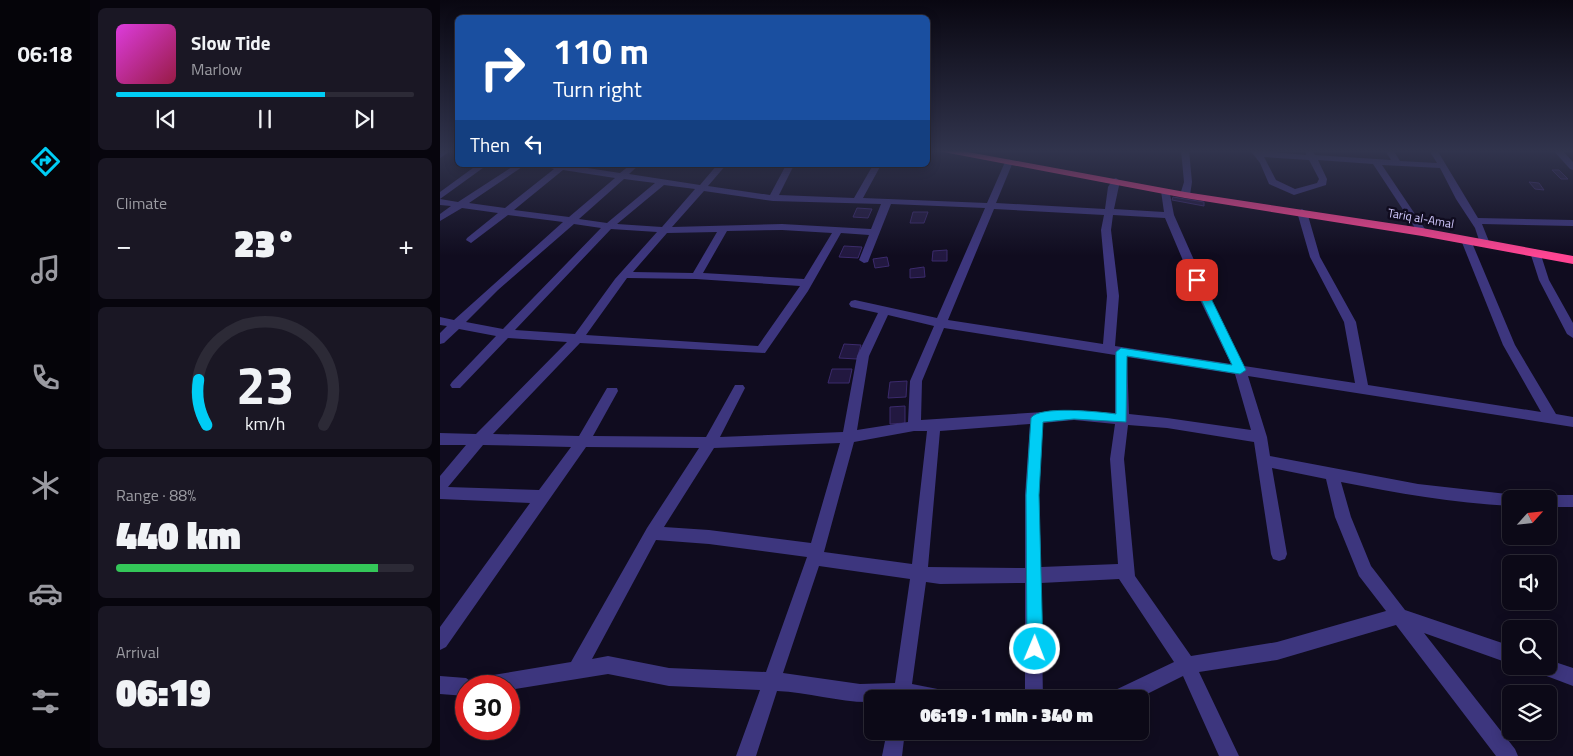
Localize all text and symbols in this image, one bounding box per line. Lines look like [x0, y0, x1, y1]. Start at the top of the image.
text: 110 m [553, 24, 649, 78]
text: Slow Tide [191, 28, 270, 57]
icon: right [470, 35, 535, 100]
text: 06:18 [18, 37, 72, 71]
text: Marlow [191, 57, 242, 81]
text: Turn right [553, 72, 642, 106]
icon: previous [152, 105, 180, 133]
icon: pause [251, 105, 279, 133]
icon: next [350, 105, 378, 133]
text: Then [470, 130, 510, 159]
icon: left [520, 130, 548, 158]
icon: directions [28, 144, 63, 179]
text: Climate [116, 191, 167, 215]
street label: Tariq al-Amal [1386, 203, 1456, 233]
text: 23° [234, 214, 296, 272]
text: − [116, 223, 132, 266]
text: + [398, 223, 414, 266]
icon: music [28, 252, 63, 287]
pin [1176, 259, 1218, 301]
icon: arrive [1183, 266, 1211, 294]
text: 23 [236, 345, 294, 424]
icon: phone [28, 360, 63, 395]
text: km/h [245, 410, 285, 437]
icon: climate [28, 468, 63, 503]
text: Range · 88% [116, 483, 196, 507]
north arrow [1502, 490, 1558, 545]
map controls [1502, 490, 1557, 740]
text: 440 km [116, 506, 241, 564]
button: sound [1502, 555, 1557, 610]
icon: car [28, 576, 63, 611]
button: search [1502, 620, 1557, 675]
position arrow [1008, 622, 1060, 674]
text: Arrival [116, 640, 159, 664]
text: 06:19 [116, 663, 211, 721]
speed limit sign: 30 [455, 675, 520, 740]
icon: filters [28, 684, 63, 719]
button: layers [1502, 685, 1557, 740]
text: 06:19 · 1 min · 340 m [920, 700, 1093, 729]

